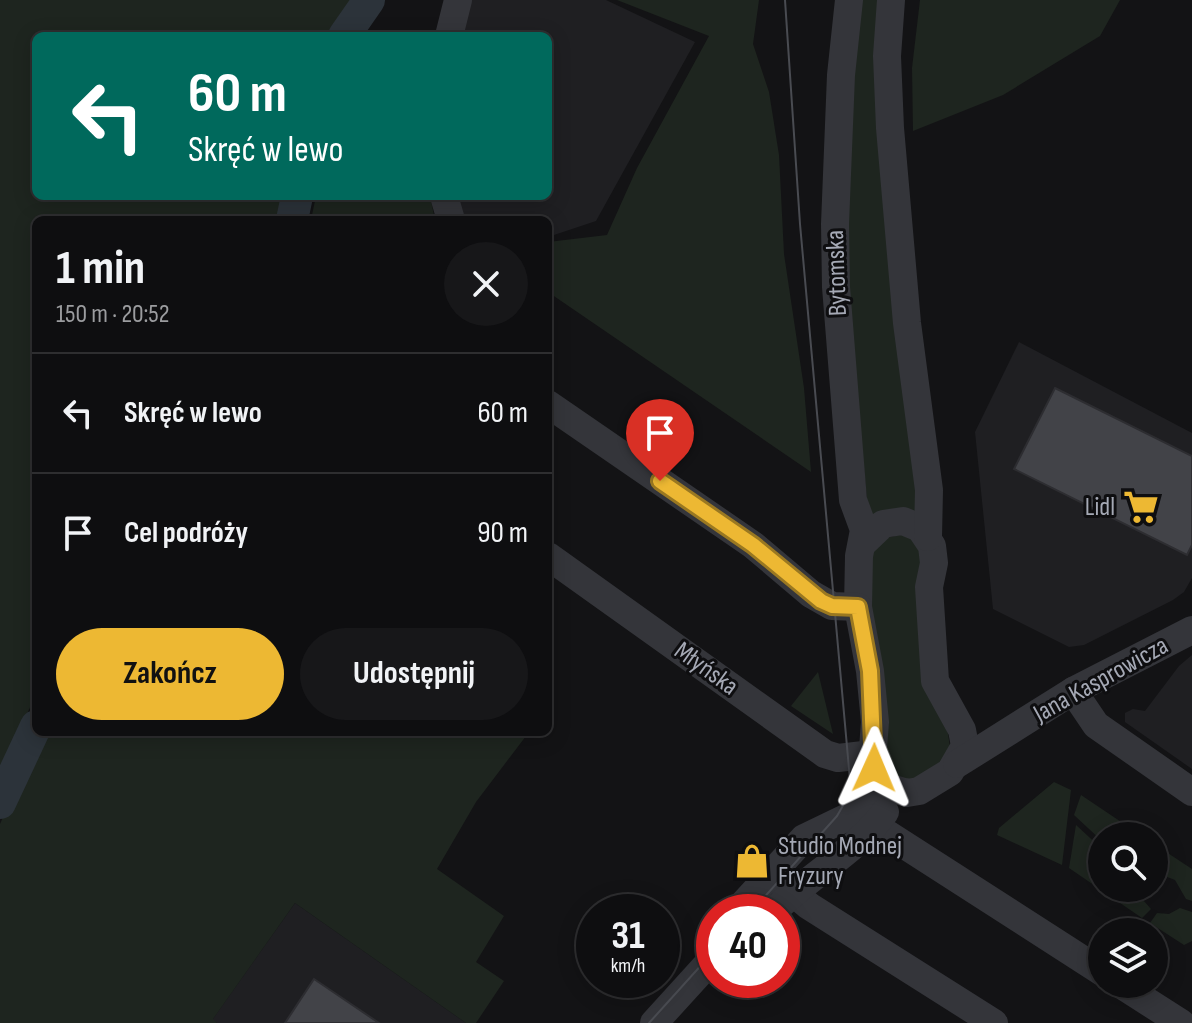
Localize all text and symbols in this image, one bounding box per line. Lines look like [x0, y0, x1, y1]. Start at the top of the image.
text: 60 m [188, 61, 287, 128]
icon: left [56, 64, 160, 168]
text: Skręć w lewo [188, 129, 343, 172]
street label: Bytomska [820, 229, 854, 317]
text: 1 min [56, 240, 145, 297]
button: close [444, 242, 528, 326]
text: 150 m · 20:52 [56, 299, 169, 330]
icon: left [56, 391, 100, 435]
text: Skręć w lewo [124, 395, 262, 431]
text: 60 m [477, 395, 528, 431]
pin [626, 399, 694, 481]
icon: arrive [638, 411, 682, 455]
supermarket icon: Lidl [1122, 488, 1160, 526]
place label: Lidl [1085, 492, 1115, 523]
icon: arrive [56, 511, 100, 555]
text: Cel podróży [124, 515, 248, 551]
text: 90 m [477, 515, 528, 551]
button: Zakończ [56, 628, 284, 720]
button: Udostępnij [300, 628, 528, 720]
street label: Jana Kasprowicza [1027, 630, 1174, 730]
street label: Młyńska [668, 636, 744, 702]
position arrow [832, 726, 916, 810]
map controls [1088, 822, 1168, 998]
button: search [1088, 822, 1168, 902]
place label: Studio Modnej Fryzury [778, 831, 902, 892]
shop icon: Studio Modnej Fryzury [733, 842, 771, 880]
speed limit sign: 40 [696, 894, 800, 998]
text: 31 [611, 912, 645, 960]
button: layers [1088, 918, 1168, 998]
text: km/h [611, 954, 645, 978]

